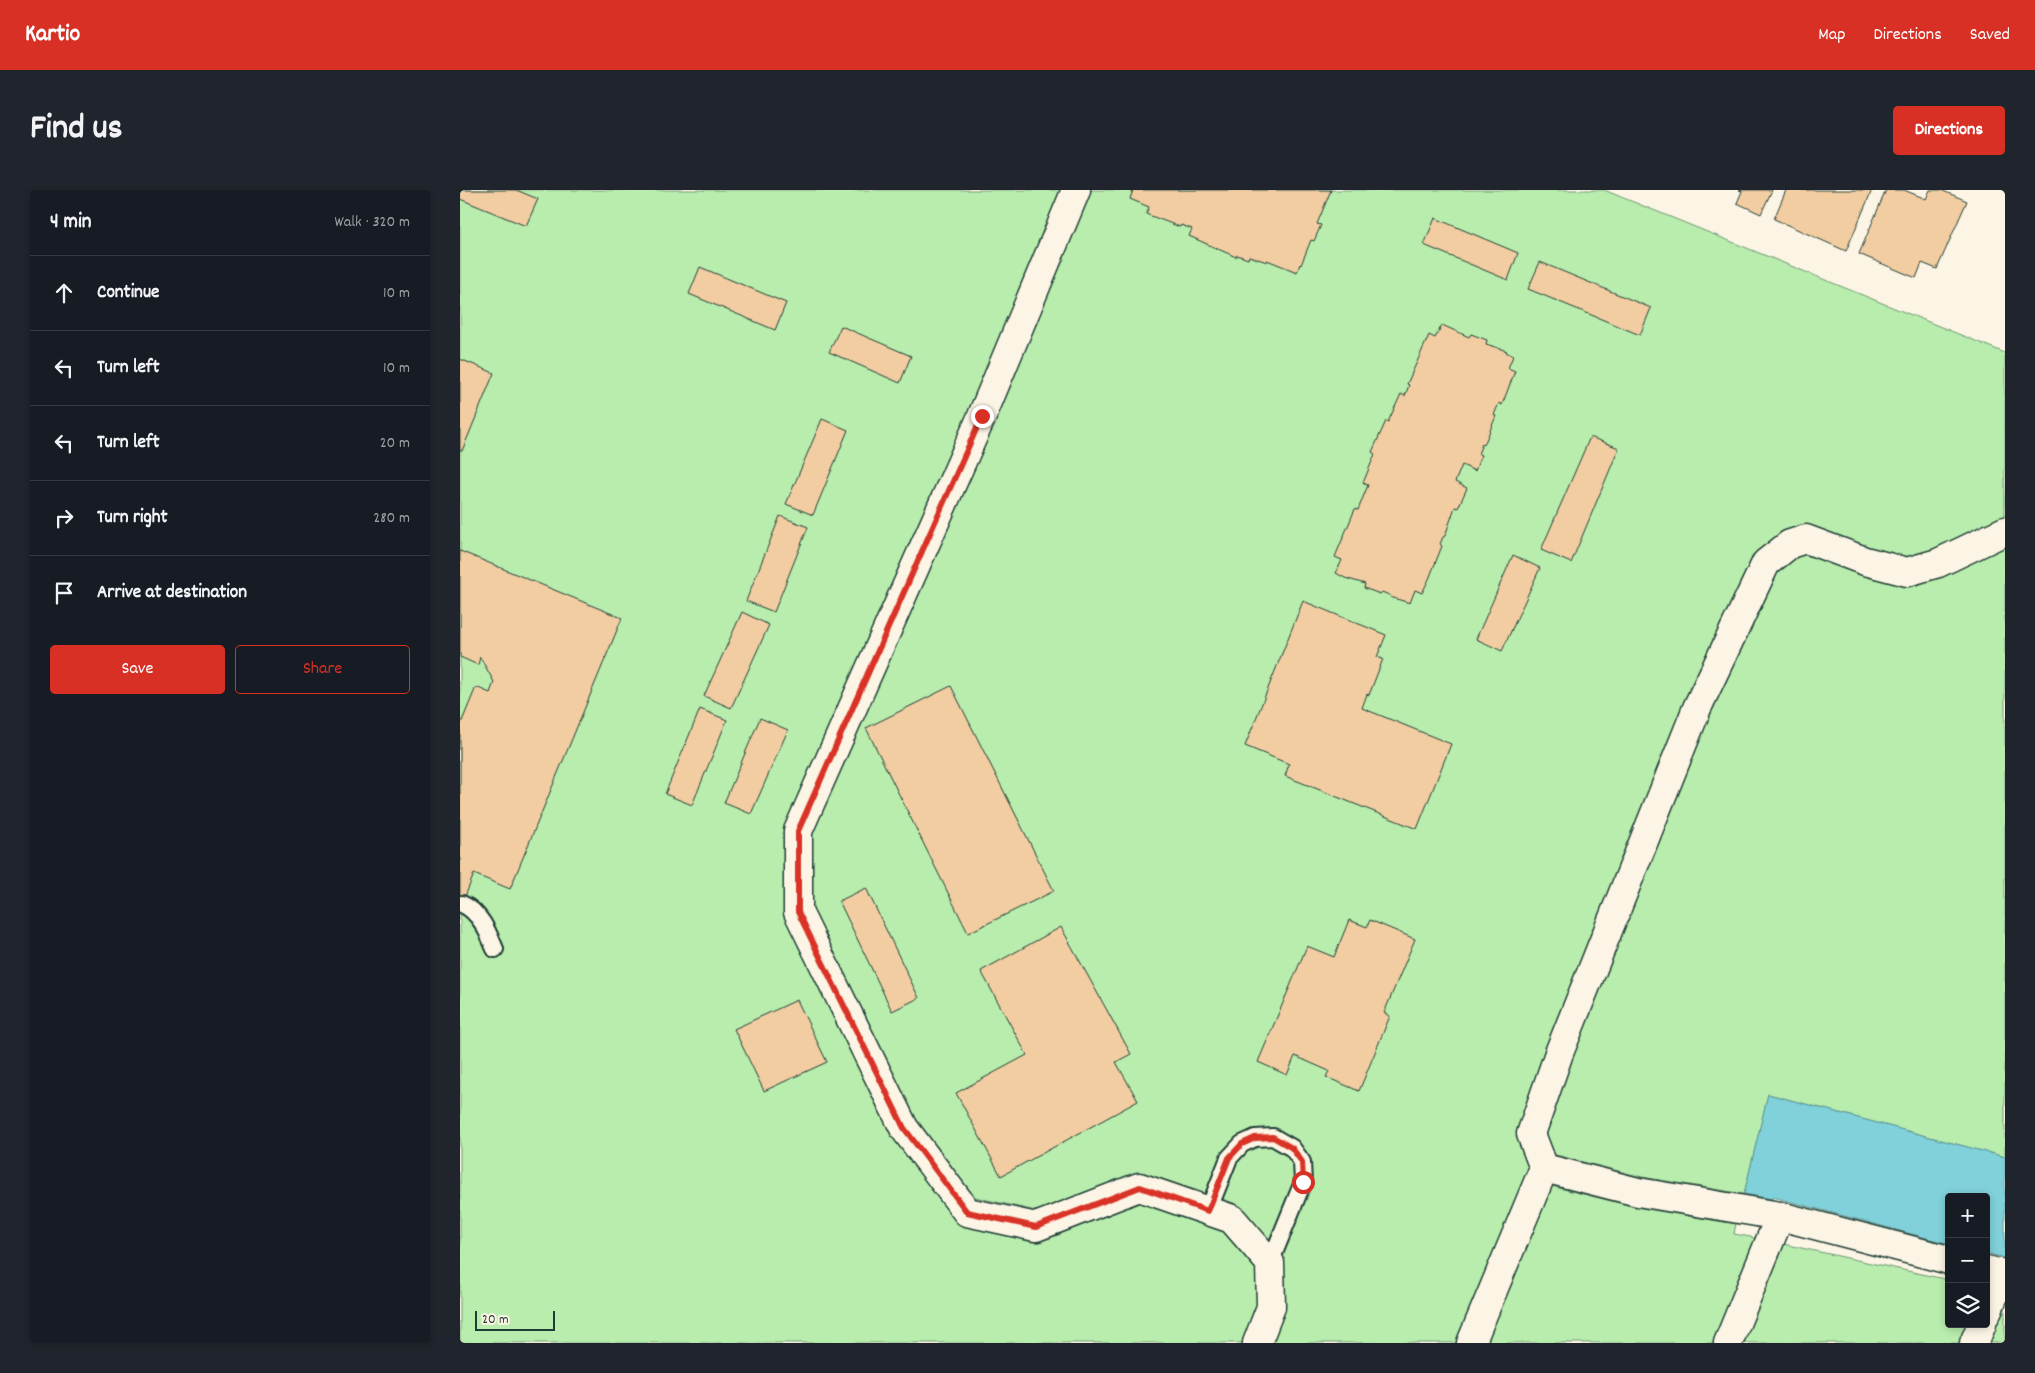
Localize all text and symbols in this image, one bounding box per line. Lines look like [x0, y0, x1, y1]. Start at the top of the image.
text: Kartio [25, 18, 80, 52]
text: Map [1818, 23, 1845, 48]
text: Directions [1873, 23, 1942, 48]
text: Saved [1970, 23, 2010, 48]
text: Find us [30, 105, 122, 155]
button: Directions [1893, 106, 2005, 155]
text: 4 min [50, 208, 92, 238]
text: Walk · 320 m [334, 211, 410, 234]
icon: ahead [50, 279, 78, 307]
text: Continue [97, 280, 159, 307]
text: 10 m [383, 282, 410, 305]
icon: left [50, 354, 78, 382]
text: Turn left [97, 355, 160, 382]
text: 10 m [383, 357, 410, 380]
route end [971, 405, 994, 428]
icon: left [50, 429, 78, 457]
text: Turn left [97, 430, 160, 457]
text: 20 m [380, 432, 410, 455]
icon: right [50, 504, 78, 532]
text: Turn right [97, 505, 168, 532]
text: 280 m [373, 507, 410, 530]
icon: arrive [50, 579, 78, 607]
text: Arrive at destination [97, 580, 247, 607]
button: Save [50, 645, 225, 694]
button: Share [235, 645, 410, 694]
route start [1292, 1171, 1315, 1194]
map controls [1945, 1193, 1990, 1328]
button: + [1945, 1193, 1990, 1238]
button: − [1945, 1238, 1990, 1283]
button: layers [1945, 1283, 1990, 1328]
scale bar [475, 1308, 555, 1331]
text: 20 m [482, 1310, 509, 1330]

